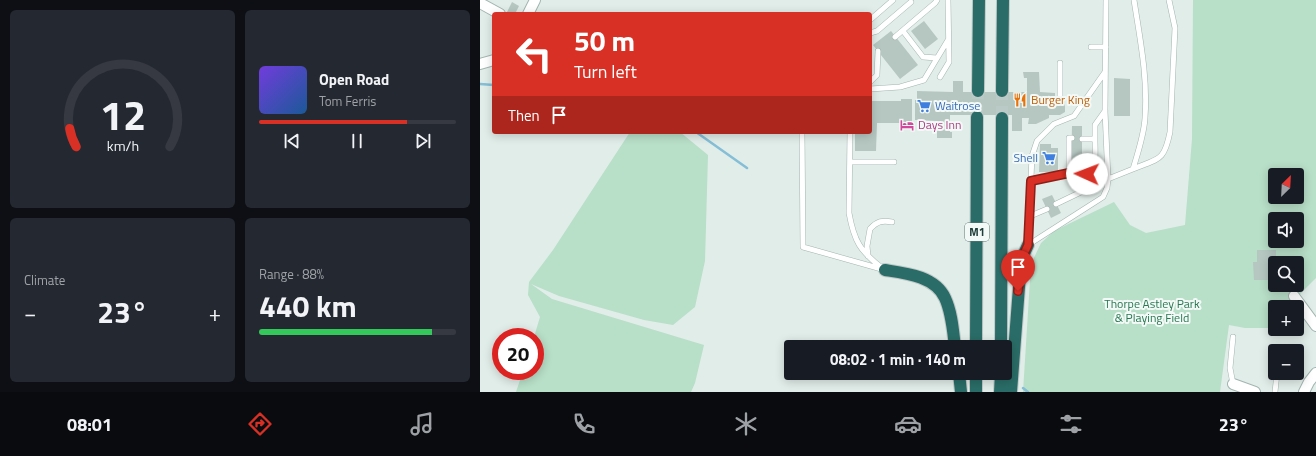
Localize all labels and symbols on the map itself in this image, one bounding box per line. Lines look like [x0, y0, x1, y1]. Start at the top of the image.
place label: Burger King [1031, 90, 1090, 109]
restaurant icon: Burger King [1012, 92, 1028, 108]
place label: Waitrose [935, 96, 980, 115]
supermarket icon: Waitrose [916, 98, 932, 114]
place label: Days Inn [918, 115, 961, 134]
hotel icon: Days Inn [899, 117, 915, 133]
place label: Shell [1013, 148, 1038, 167]
supermarket icon: Shell [1041, 150, 1057, 166]
position arrow [1066, 153, 1108, 195]
north arrow [1268, 168, 1304, 204]
road number: M1 [965, 223, 989, 241]
pin [1001, 250, 1035, 291]
park label: Thorpe Astley Park & Playing Field [1104, 294, 1200, 327]
speed limit sign: 20 [492, 328, 544, 380]

